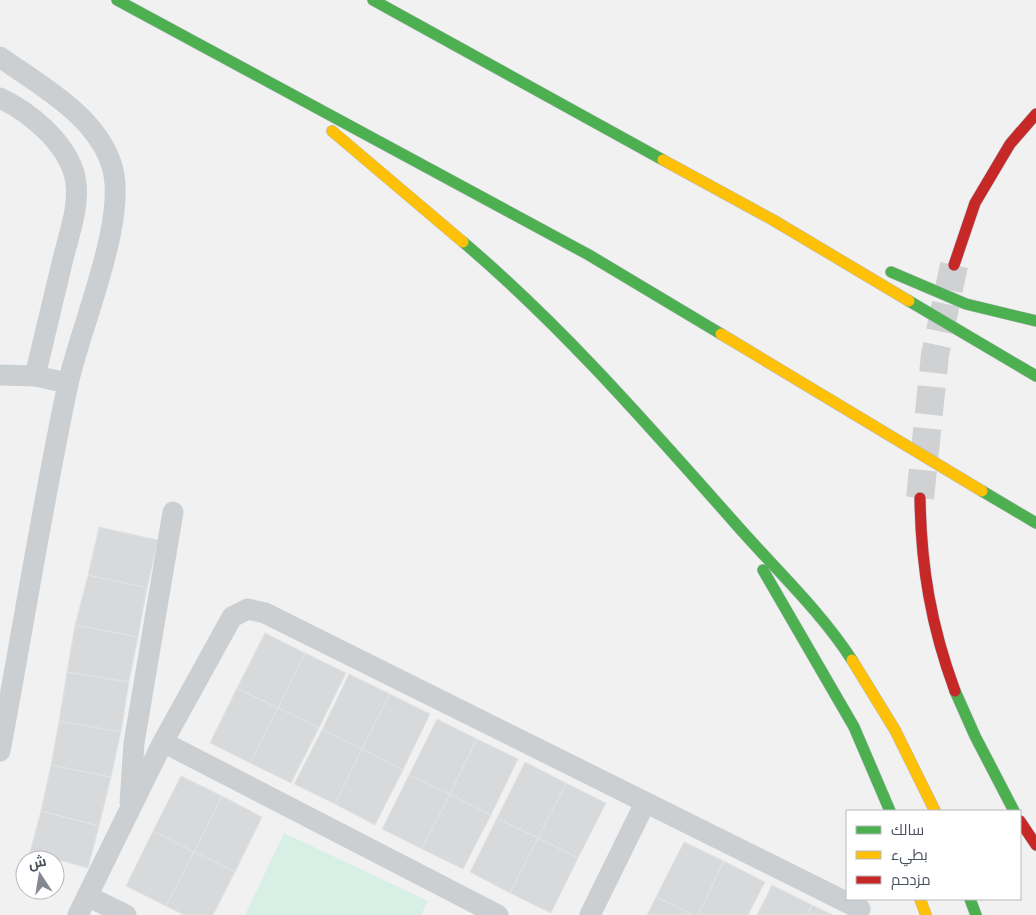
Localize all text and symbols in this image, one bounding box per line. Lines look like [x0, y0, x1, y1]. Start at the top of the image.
legend [846, 810, 1021, 900]
text: سالك [891, 820, 924, 838]
text: بطيء [891, 845, 928, 867]
north arrow [15, 850, 65, 900]
text: ش [27, 852, 48, 873]
text: مزدحم [891, 870, 931, 890]

